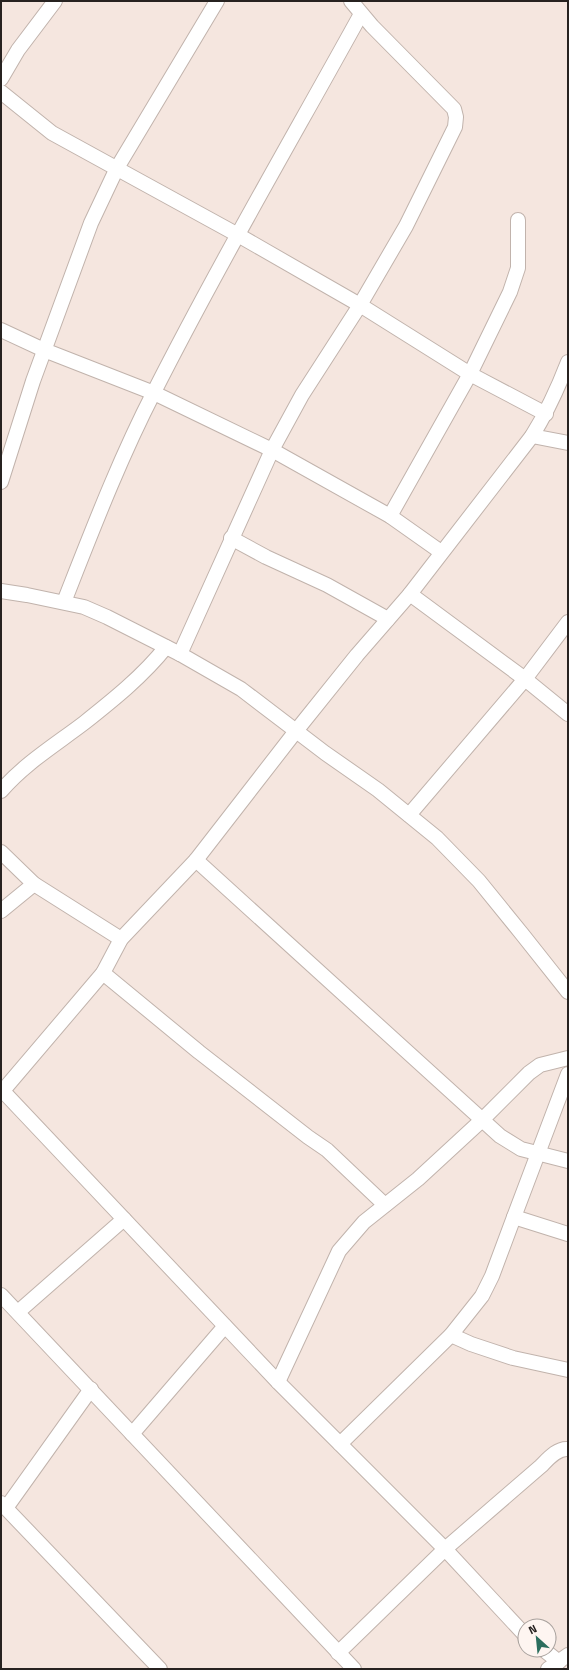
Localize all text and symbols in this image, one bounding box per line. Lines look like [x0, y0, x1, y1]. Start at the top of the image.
north arrow [517, 1618, 557, 1658]
text: N [525, 1620, 539, 1638]

